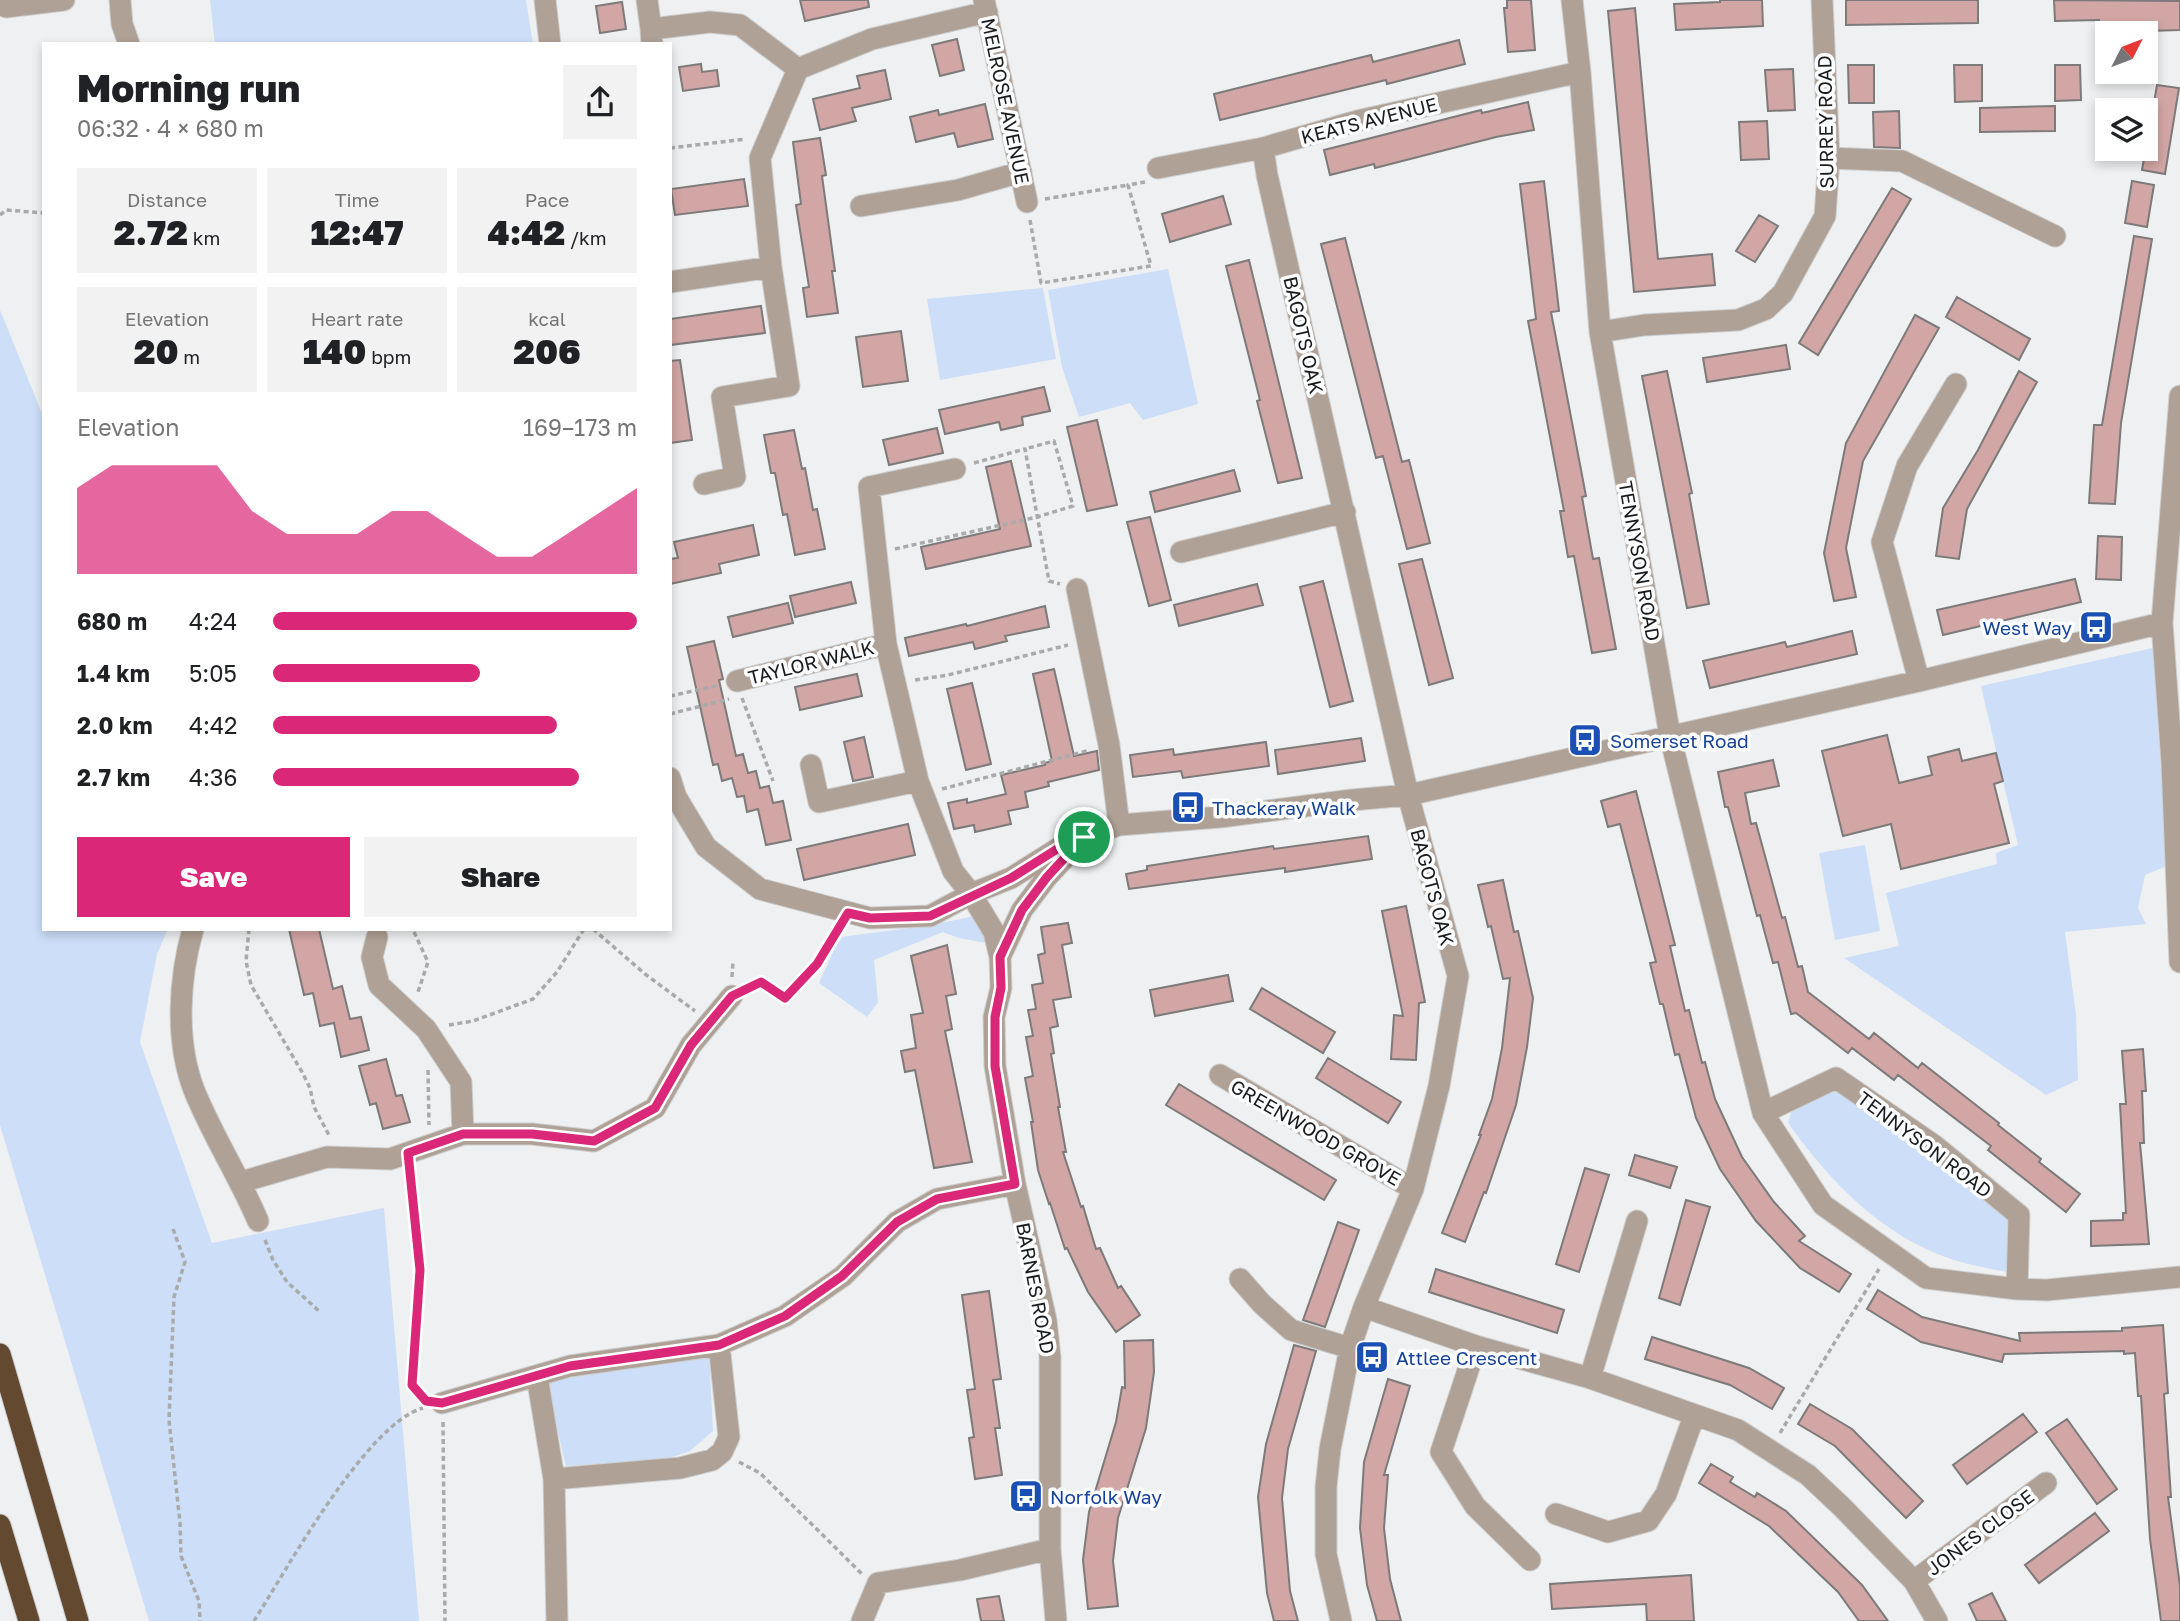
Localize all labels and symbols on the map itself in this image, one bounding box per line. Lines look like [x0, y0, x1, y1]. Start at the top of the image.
street label: MELROSE AVENUE [977, 16, 1035, 186]
north arrow [2095, 21, 2158, 84]
street label: SURREY ROAD [1812, 55, 1838, 189]
street label: KEATS AVENUE [1298, 92, 1440, 148]
street label: BAGOTS OAK [1279, 274, 1329, 396]
street label: TENNYSON ROAD [1615, 479, 1665, 643]
bus stop icon: West Way [2077, 608, 2115, 646]
place label: West Way [1983, 616, 2072, 639]
street label: TAYLOR WALK [746, 635, 876, 689]
bus stop icon: Somerset Road [1566, 721, 1604, 759]
place label: Somerset Road [1610, 729, 1749, 752]
bus stop icon: Thackeray Walk [1169, 788, 1207, 826]
place label: Thackeray Walk [1212, 796, 1356, 819]
pin [1054, 807, 1114, 867]
street label: BAGOTS OAK [1406, 826, 1460, 948]
street label: GREENWOOD GROVE [1227, 1074, 1405, 1190]
street label: TENNYSON ROAD [1853, 1086, 1997, 1202]
street label: BARNES ROAD [1012, 1220, 1060, 1356]
bus stop icon: Attlee Crescent [1353, 1338, 1391, 1376]
place label: Attlee Crescent [1396, 1346, 1537, 1369]
bus stop icon: Norfolk Way [1007, 1477, 1045, 1515]
street label: JONES CLOSE [1922, 1484, 2038, 1580]
place label: Norfolk Way [1050, 1485, 1162, 1508]

